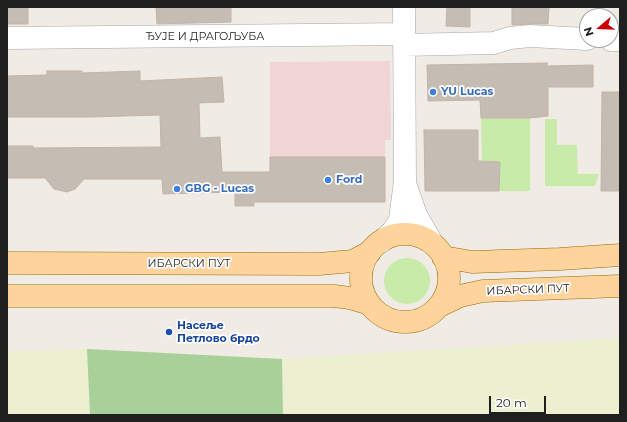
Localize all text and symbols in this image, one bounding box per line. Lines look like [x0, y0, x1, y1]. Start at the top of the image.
north arrow [579, 8, 619, 48]
text: N [581, 25, 597, 38]
street label: ЂУЈЕ И ДРАГОЉУБА [146, 30, 264, 44]
place label: YU Lucas [441, 85, 493, 99]
marker: YU Lucas [428, 87, 438, 97]
place label: Ford [336, 173, 362, 187]
marker: Ford [323, 175, 333, 185]
place label: GBG - Lucas [185, 182, 254, 196]
marker: GBG - Lucas [172, 184, 182, 194]
street label: ИБАРСКИ ПУТ [147, 257, 231, 271]
street label: ИБАРСКИ ПУТ [486, 282, 570, 298]
place label: Насеље Петлово брдо [177, 319, 260, 345]
marker: Насеље Петлово брдо [164, 327, 174, 337]
scale bar [491, 388, 548, 414]
text: 20 m [496, 395, 527, 410]

